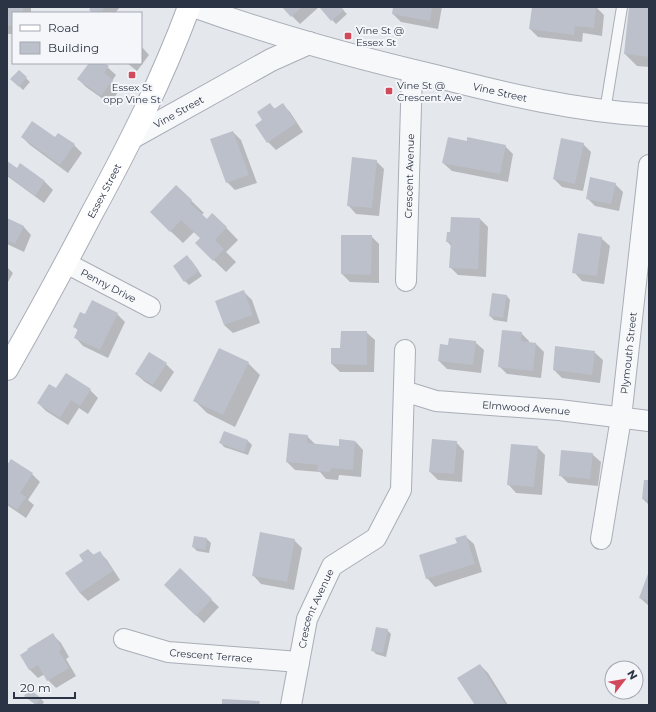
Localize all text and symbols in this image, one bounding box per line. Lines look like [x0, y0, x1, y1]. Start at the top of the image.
legend [12, 12, 142, 64]
text: Road [48, 20, 79, 35]
place label: Vine St @ Essex St [356, 24, 404, 49]
marker: Vine St @ Essex St [343, 31, 353, 41]
text: Building [48, 40, 99, 55]
marker: Essex St opp Vine St [127, 70, 137, 80]
place label: Vine St @ Crescent Ave [397, 79, 462, 104]
street label: Vine Street [472, 79, 528, 104]
place label: Essex St opp Vine St [103, 81, 161, 106]
marker: Vine St @ Crescent Ave [384, 86, 394, 96]
street label: Vine Street [151, 93, 206, 131]
street label: Crescent Avenue [401, 133, 417, 219]
street label: Essex Street [84, 161, 124, 220]
street label: Penny Drive [79, 265, 138, 305]
street label: Plymouth Street [617, 311, 639, 395]
street label: Elmwood Avenue [482, 398, 571, 418]
street label: Crescent Avenue [295, 567, 336, 650]
street label: Crescent Terrace [169, 646, 253, 665]
north arrow [604, 660, 644, 700]
text: N [624, 667, 641, 682]
scale bar [14, 674, 75, 700]
text: 20 m [20, 680, 51, 695]

